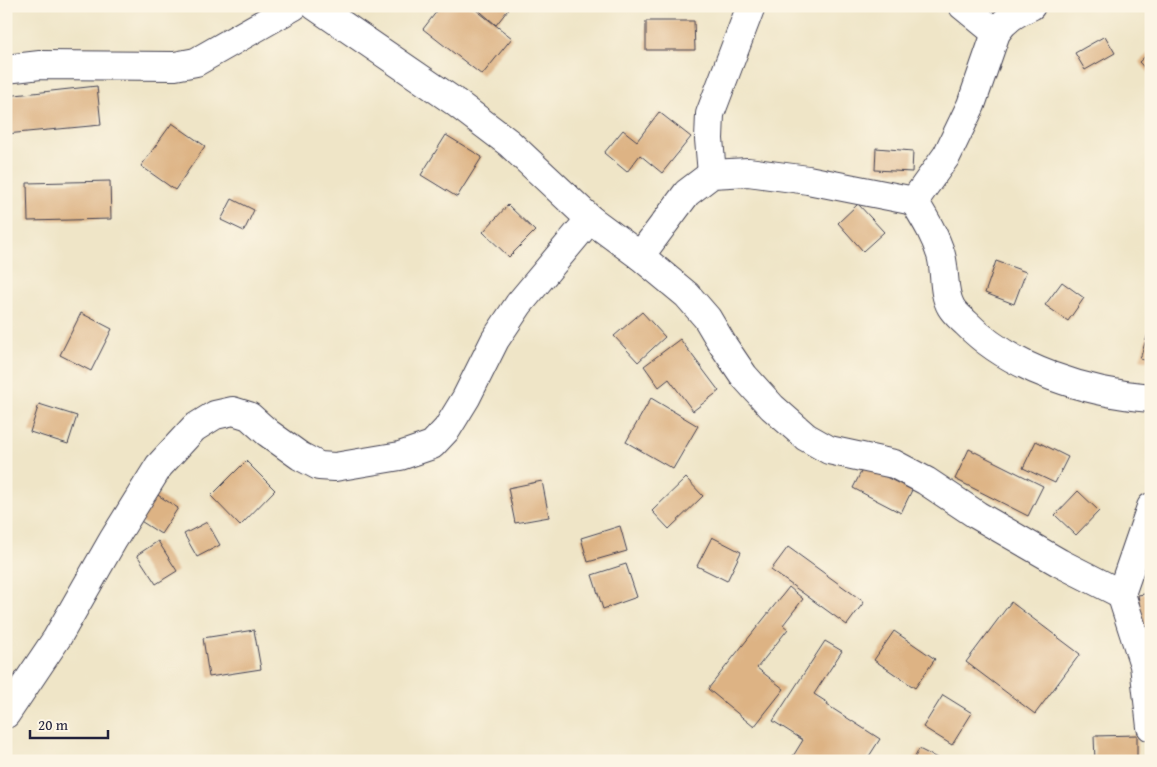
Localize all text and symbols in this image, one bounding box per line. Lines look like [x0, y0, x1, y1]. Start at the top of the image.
scale bar [30, 707, 108, 739]
text: 20 m [38, 714, 69, 735]

